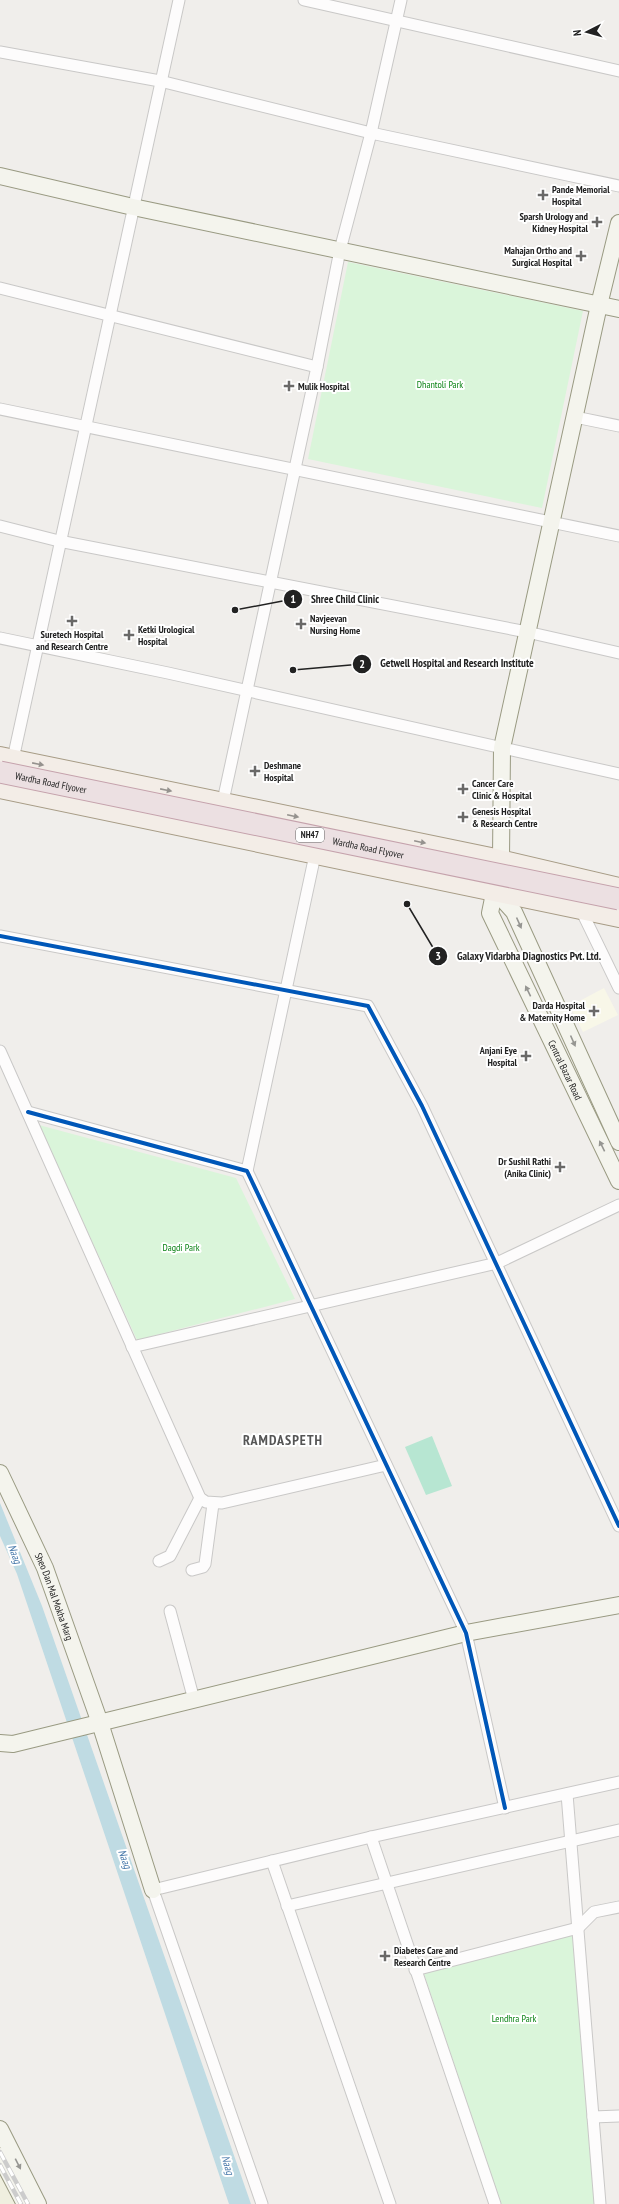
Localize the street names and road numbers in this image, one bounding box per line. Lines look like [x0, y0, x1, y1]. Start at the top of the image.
street label: Wardha Road Flyover [14, 769, 88, 797]
road number: NH47 [296, 828, 324, 842]
street label: Wardha Road Flyover [331, 834, 405, 862]
street label: Central Bazar Road [545, 1038, 585, 1102]
street label: Sheo Dan Mal Mokha Marg [32, 1551, 76, 1642]

